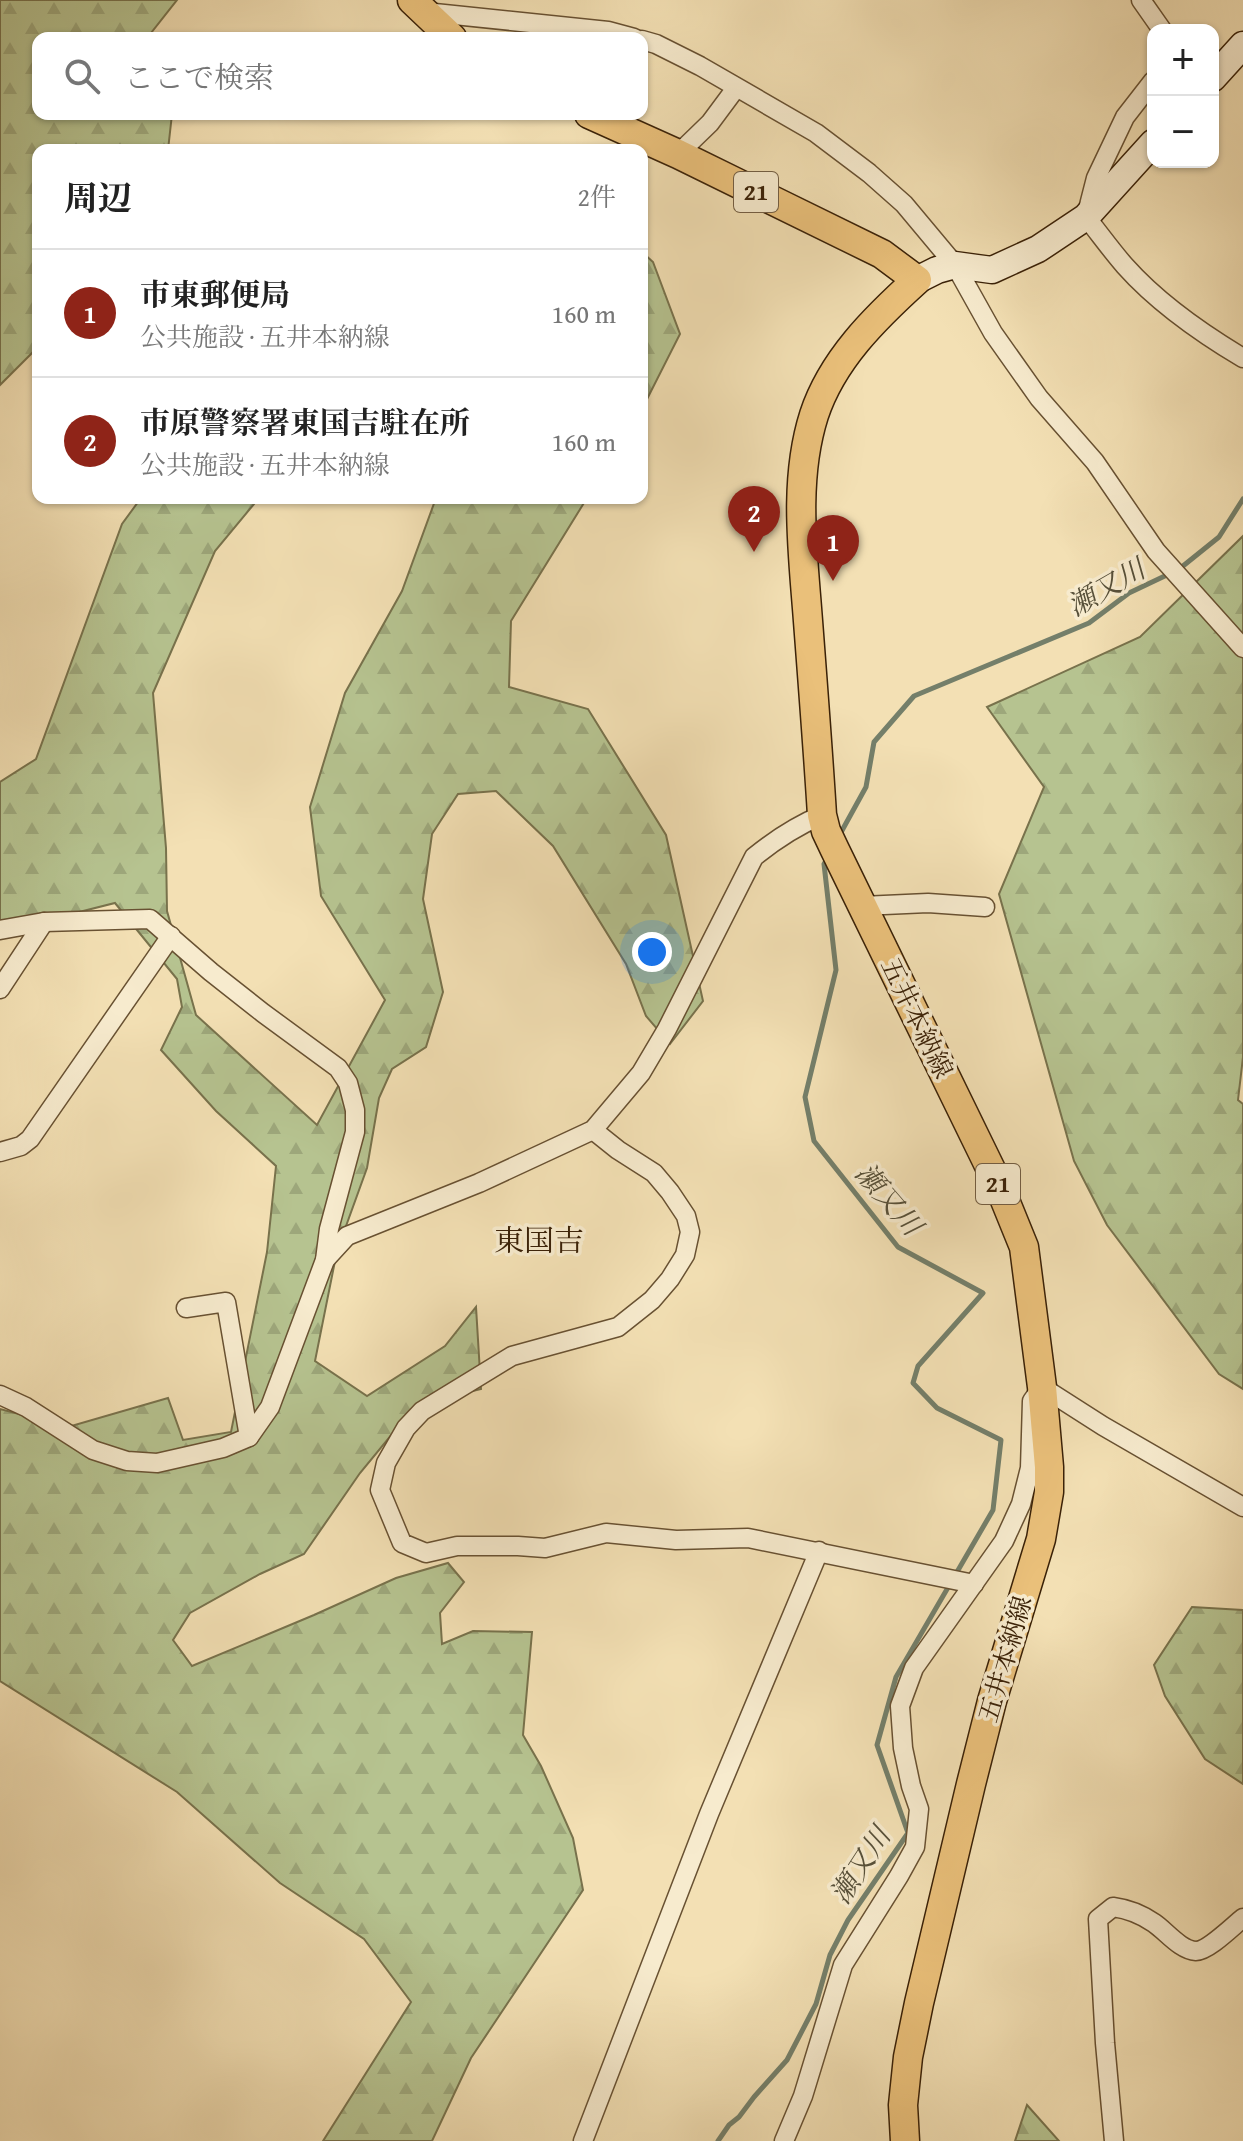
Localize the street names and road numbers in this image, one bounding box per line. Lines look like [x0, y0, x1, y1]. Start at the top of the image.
road number: 21 [734, 172, 778, 212]
street label: 五井本納線 [871, 951, 963, 1085]
road number: 21 [976, 1164, 1020, 1204]
street label: 五井本納線 [968, 1591, 1041, 1727]

